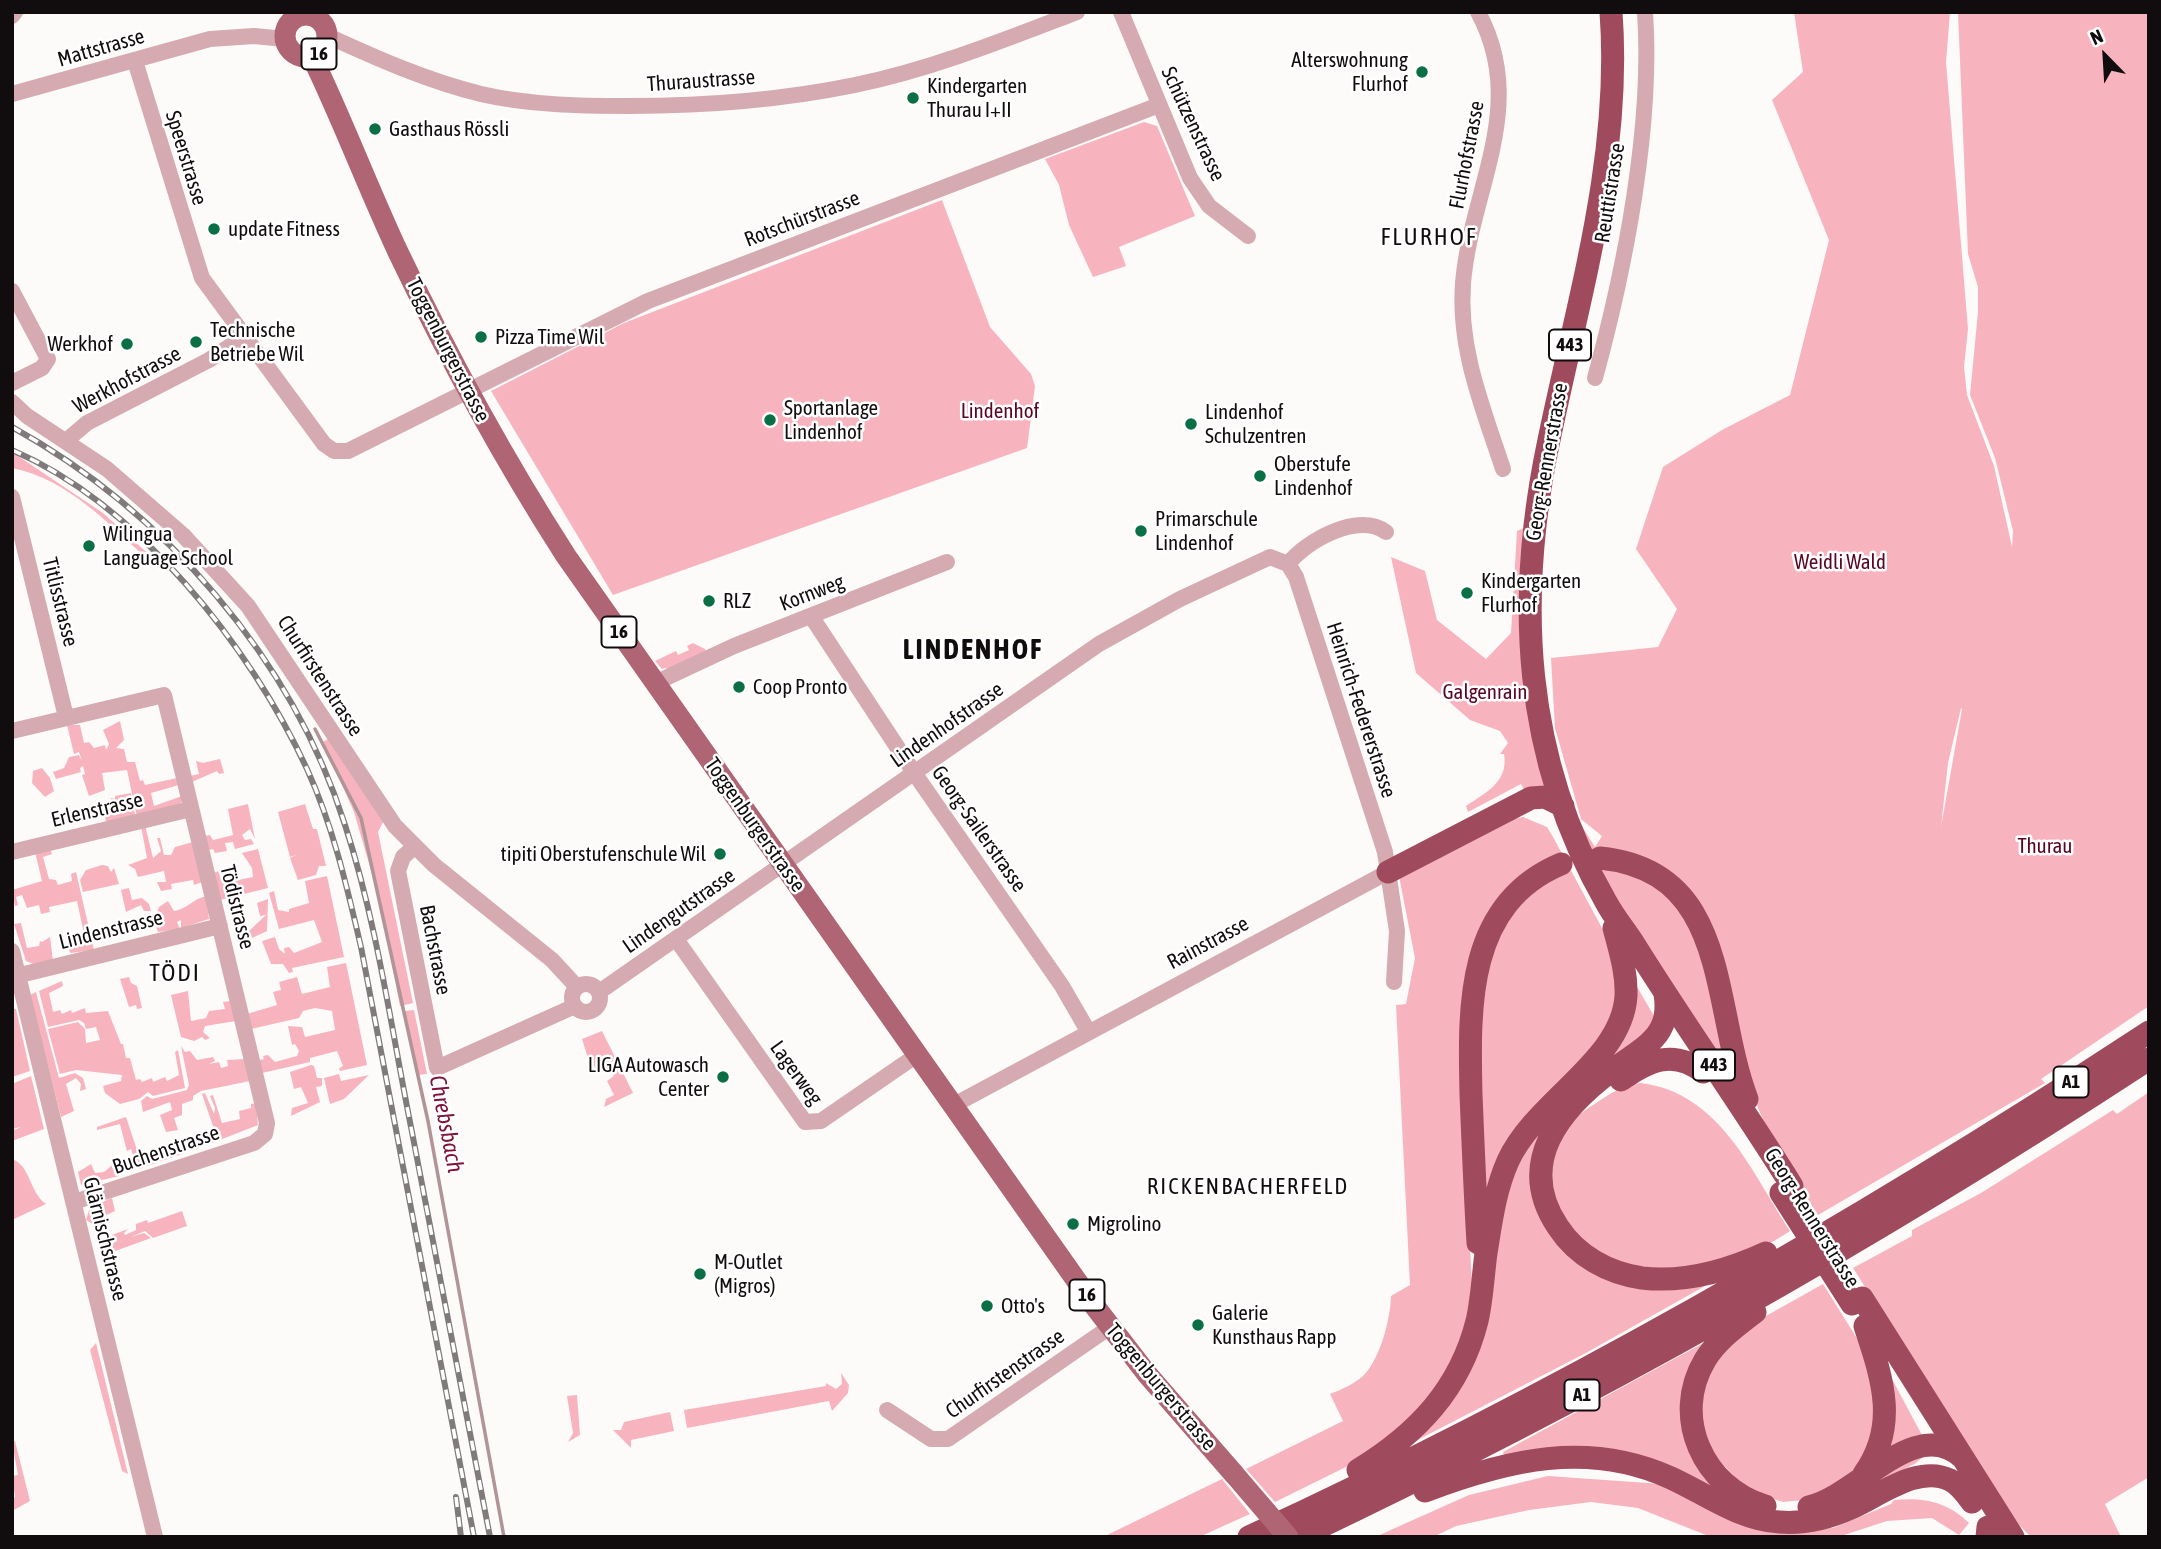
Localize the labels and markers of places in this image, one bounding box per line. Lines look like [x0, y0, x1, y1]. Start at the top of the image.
place label: Alterswohnung Flurhof [1291, 47, 1408, 97]
marker: Alterswohnung Flurhof [1414, 64, 1430, 80]
place label: Kindergarten Thurau I+II [927, 73, 1027, 123]
marker: Kindergarten Thurau I+II [905, 90, 921, 106]
place label: Gasthaus Rössli [389, 116, 509, 142]
marker: Gasthaus Rössli [367, 121, 383, 137]
place label: update Fitness [228, 216, 340, 242]
marker: update Fitness [206, 221, 222, 237]
place label: Technische Betriebe Wil [210, 317, 304, 367]
place label: Pizza Time Wil [495, 324, 604, 350]
marker: Pizza Time Wil [473, 329, 489, 345]
place label: Werkhof [48, 331, 113, 357]
marker: Technische Betriebe Wil [188, 334, 204, 350]
marker: Werkhof [119, 336, 135, 352]
place label: Sportanlage Lindenhof [784, 395, 878, 445]
place label: Lindenhof Schulzentren [1205, 399, 1307, 449]
marker: Sportanlage Lindenhof [762, 412, 778, 428]
marker: Lindenhof Schulzentren [1183, 416, 1199, 432]
place label: Oberstufe Lindenhof [1274, 451, 1353, 501]
marker: Oberstufe Lindenhof [1252, 468, 1268, 484]
place label: Primarschule Lindenhof [1155, 506, 1258, 556]
place label: Wilingua Language School [103, 521, 233, 571]
marker: Primarschule Lindenhof [1133, 523, 1149, 539]
marker: Wilingua Language School [81, 538, 97, 554]
place label: Kindergarten Flurhof [1481, 568, 1581, 618]
marker: Kindergarten Flurhof [1459, 585, 1475, 601]
place label: RLZ [723, 588, 751, 614]
marker: RLZ [701, 593, 717, 609]
place label: Coop Pronto [753, 674, 847, 700]
marker: Coop Pronto [731, 679, 747, 695]
place label: tipiti Oberstufenschule Wil [501, 841, 706, 867]
marker: tipiti Oberstufenschule Wil [712, 846, 728, 862]
place label: LIGA Autowasch Center [588, 1052, 709, 1102]
marker: LIGA Autowasch Center [715, 1069, 731, 1085]
place label: Migrolino [1087, 1211, 1161, 1237]
marker: Migrolino [1065, 1216, 1081, 1232]
place label: M-Outlet (Migros) [714, 1249, 783, 1299]
marker: M-Outlet (Migros) [692, 1266, 708, 1282]
place label: Otto's [1001, 1293, 1045, 1319]
marker: Otto's [979, 1298, 995, 1314]
place label: Galerie Kunsthaus Rapp [1212, 1300, 1336, 1350]
marker: Galerie Kunsthaus Rapp [1190, 1317, 1206, 1333]

